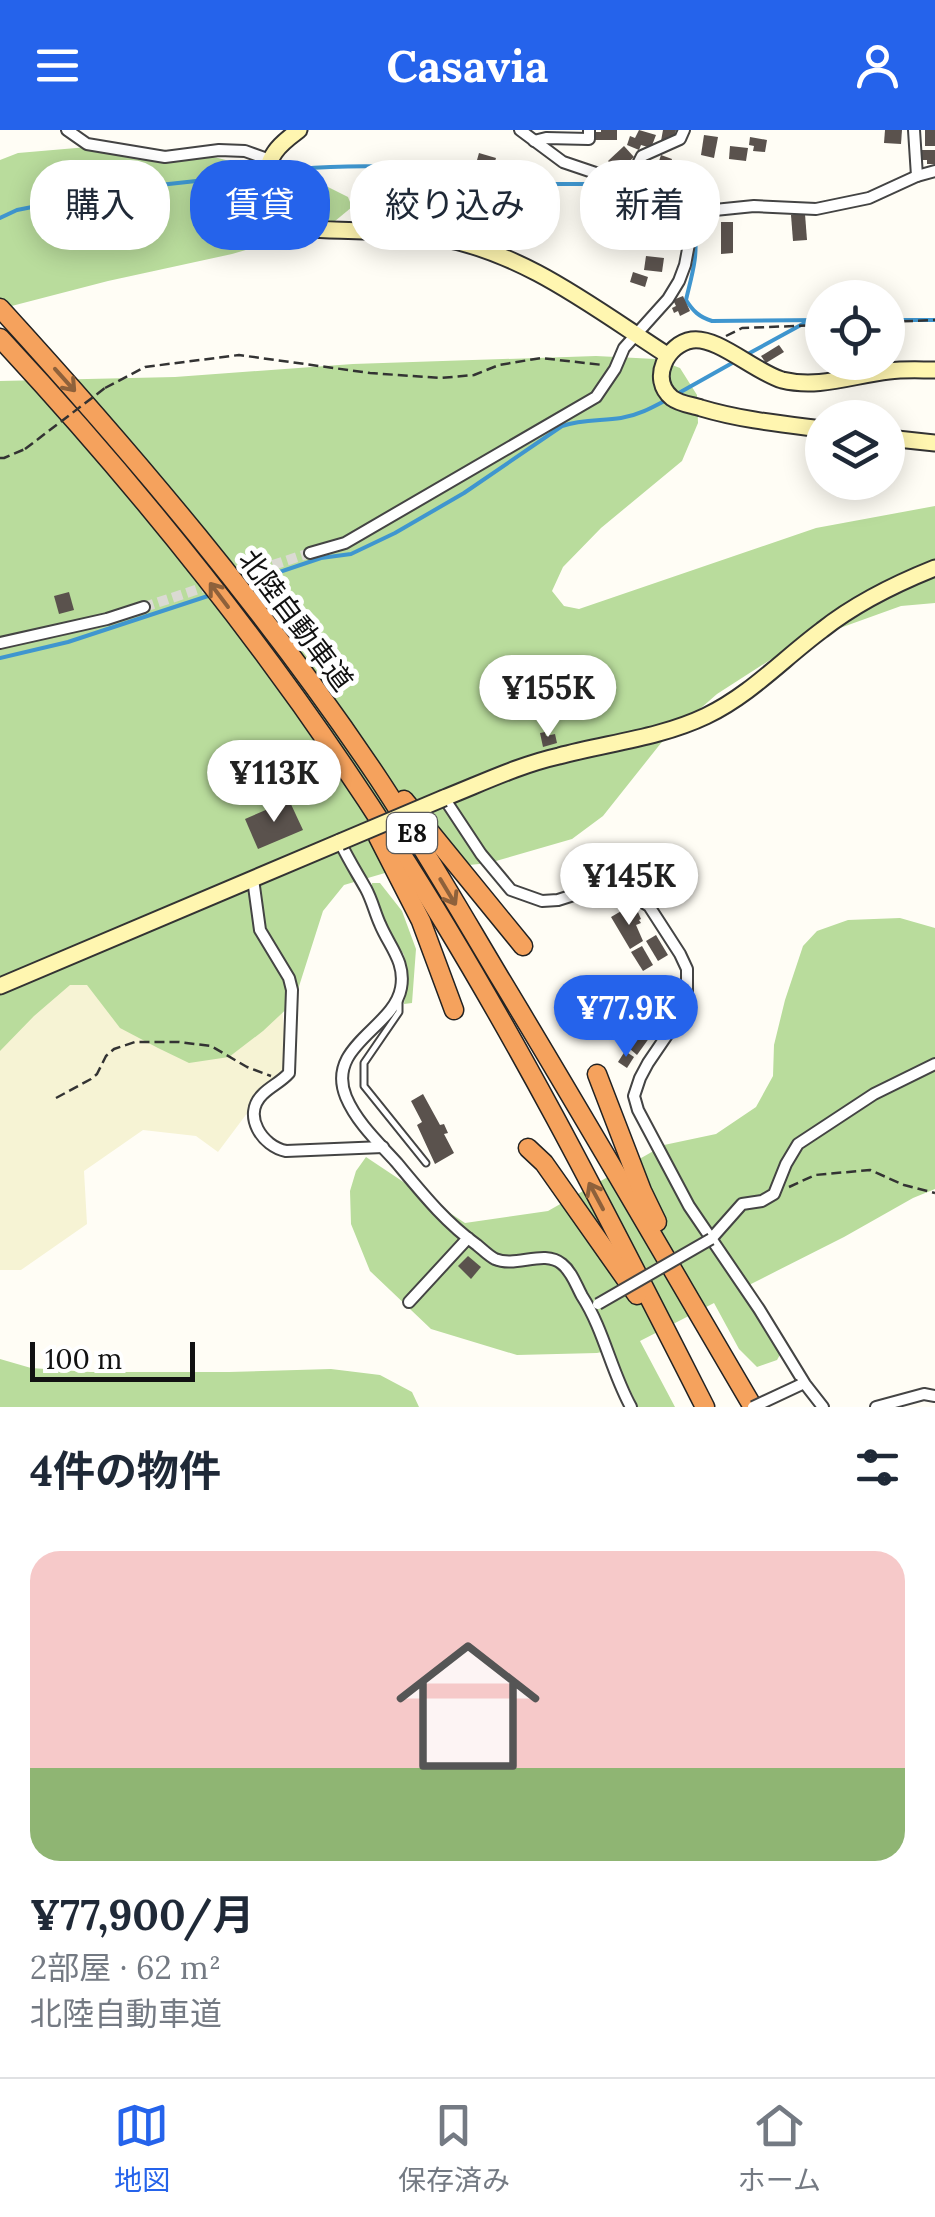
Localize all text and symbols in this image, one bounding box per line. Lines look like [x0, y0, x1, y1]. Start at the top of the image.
text: Casavia [387, 37, 548, 94]
icon: menu [30, 38, 85, 93]
icon: person [850, 38, 905, 93]
chip: 購入 [30, 160, 170, 250]
chip: 賃貸 [190, 160, 330, 250]
chip: 絞り込み [350, 160, 560, 250]
chip: 新着 [580, 160, 720, 250]
map controls [805, 280, 905, 500]
button: locate [805, 280, 905, 380]
one-way arrow [54, 367, 77, 392]
button: layers [805, 400, 905, 500]
street label: 北陸自動車道 [231, 542, 361, 698]
one-way arrow [208, 583, 230, 609]
pin: ¥155K [478, 655, 618, 740]
text: ¥155K [501, 667, 595, 708]
pin: ¥113K [204, 740, 344, 825]
text: ¥113K [229, 752, 319, 793]
road number: E8 [387, 813, 437, 853]
pin: ¥145K [559, 843, 699, 928]
text: ¥145K [582, 855, 676, 896]
one-way arrow [438, 877, 458, 906]
pin: ¥77.9K [545, 975, 707, 1060]
text: ¥77.9K [576, 987, 676, 1028]
one-way arrow [586, 1181, 605, 1211]
scale bar [30, 1337, 195, 1382]
text: 100 m [45, 1341, 122, 1377]
icon: filters [850, 1440, 905, 1495]
text: 4件の物件 [30, 1444, 221, 1498]
icon: home [378, 1616, 558, 1796]
text: ¥77,900/月 [30, 1888, 254, 1942]
text: 2部屋 · 62 m² [30, 1947, 221, 1988]
text: 北陸自動車道 [30, 1993, 222, 2034]
tab: 地図 [114, 2098, 170, 2198]
tab: 保存済み [398, 2098, 510, 2198]
tab: ホーム [738, 2098, 821, 2198]

